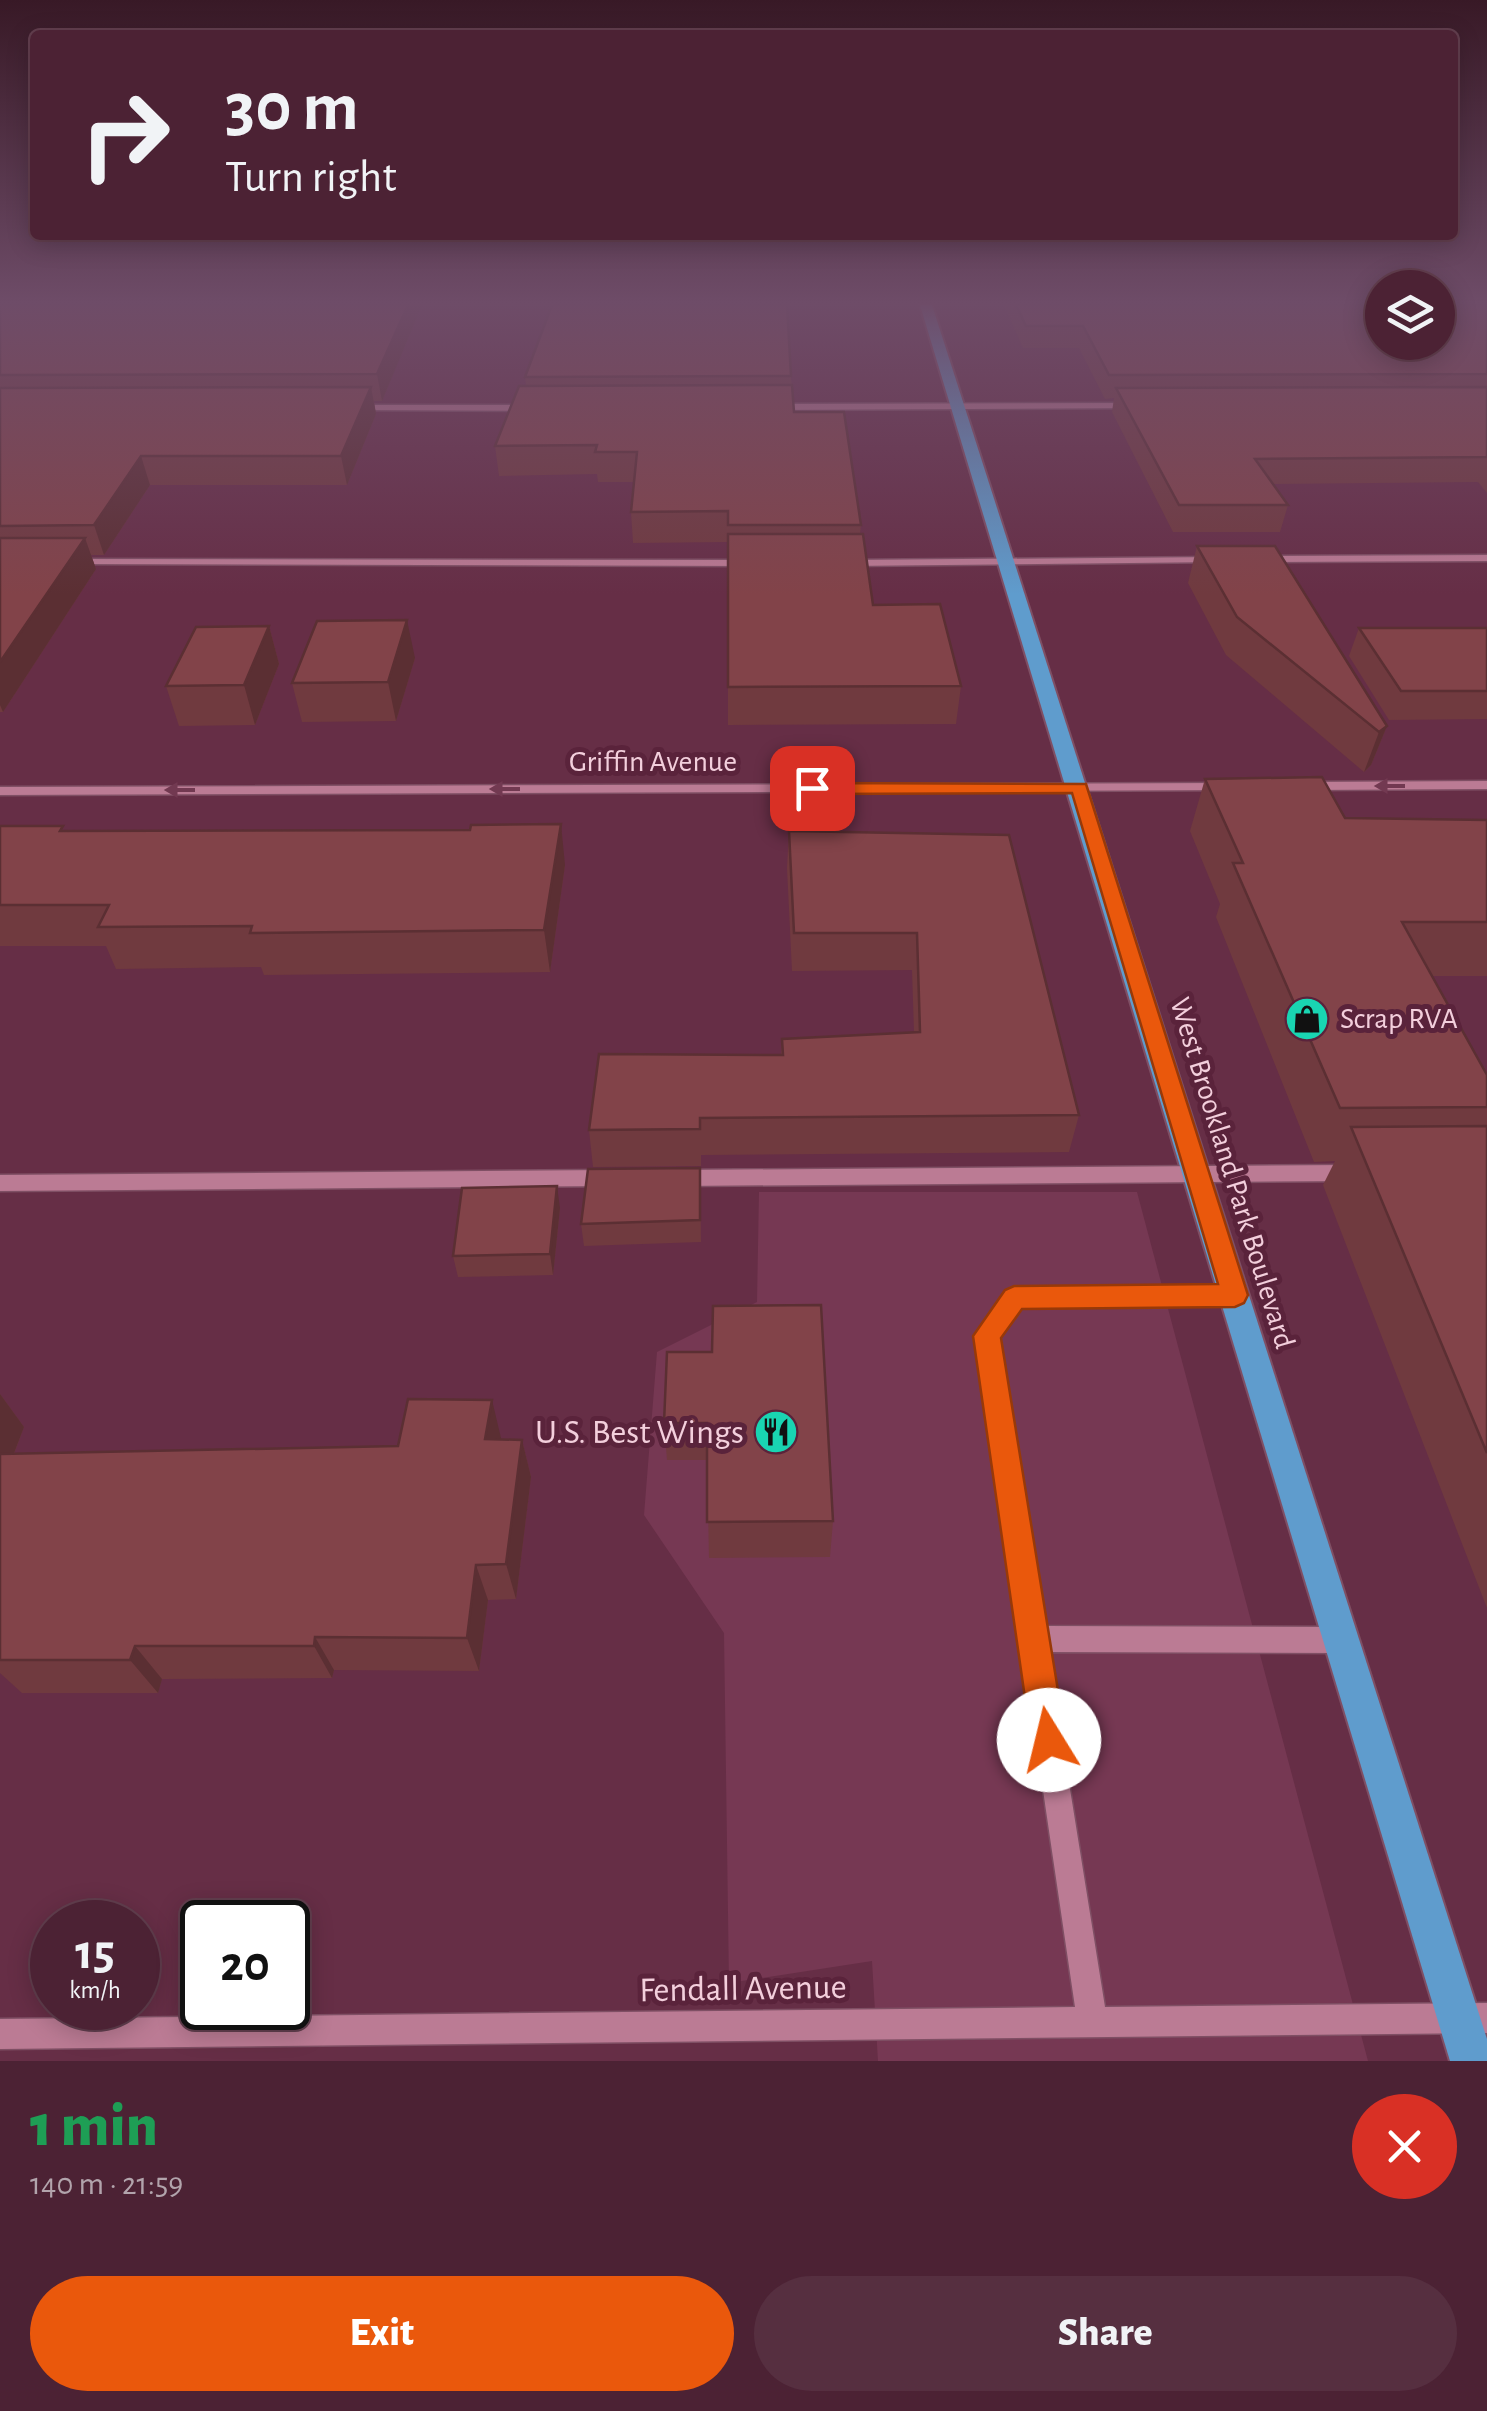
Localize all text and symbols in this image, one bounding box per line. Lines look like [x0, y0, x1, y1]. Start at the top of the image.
icon: right [60, 70, 190, 200]
text: 30 m [225, 73, 359, 143]
text: Turn right [225, 155, 397, 200]
map controls [1365, 270, 1455, 360]
button: layers [1365, 270, 1455, 360]
pin [770, 746, 855, 831]
street label: Griffin Avenue [569, 747, 737, 777]
icon: arrive [785, 761, 840, 816]
one-way arrow [1373, 778, 1405, 794]
one-way arrow [488, 781, 520, 797]
one-way arrow [163, 782, 195, 798]
street label: West Brookland Park Boulevard [1164, 994, 1300, 1352]
shop icon: Scrap RVA [1284, 996, 1330, 1042]
place label: Scrap RVA [1340, 1004, 1458, 1034]
restaurant icon: U.S. Best Wings [753, 1409, 799, 1455]
place label: U.S. Best Wings [535, 1415, 744, 1450]
position arrow [997, 1688, 1101, 1792]
speed limit sign: 20 [180, 1900, 310, 2030]
text: 15 [75, 1928, 115, 1978]
street label: Fendall Avenue [639, 1970, 847, 2008]
text: km/h [69, 1978, 121, 2003]
button: close [1352, 2094, 1457, 2199]
text: 1 min [30, 2097, 158, 2157]
text: 140 m · 21:59 [30, 2168, 183, 2200]
button: Exit [30, 2276, 734, 2391]
button: Share [754, 2276, 1457, 2391]

